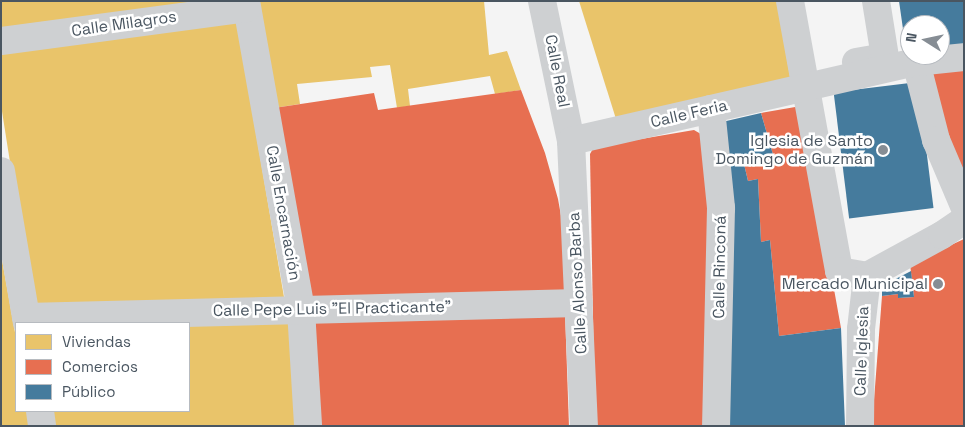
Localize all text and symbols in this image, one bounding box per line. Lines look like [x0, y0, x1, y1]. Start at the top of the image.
street label: Calle Milagros [70, 7, 178, 41]
north arrow [900, 15, 950, 65]
text: N [902, 31, 921, 44]
street label: Calle Real [541, 33, 573, 109]
street label: Calle Feria [649, 96, 729, 132]
place label: Iglesia de Santo Domingo de Guzmán [715, 131, 873, 169]
street label: Calle Encarnación [262, 144, 304, 282]
marker: Iglesia de Santo Domingo de Guzmán [877, 144, 889, 156]
street label: Calle Alonso Barba [565, 211, 591, 355]
street label: Calle Rinconá [710, 215, 730, 319]
place label: Mercado Municipal [782, 274, 928, 294]
marker: Mercado Municipal [932, 278, 944, 290]
street label: Calle Pepe Luis "El Practicante" [213, 297, 451, 321]
street label: Calle Iglesia [851, 306, 873, 396]
legend [15, 322, 190, 412]
text: Viviendas [62, 332, 131, 351]
text: Comercios [62, 357, 138, 376]
text: Público [62, 382, 115, 401]

